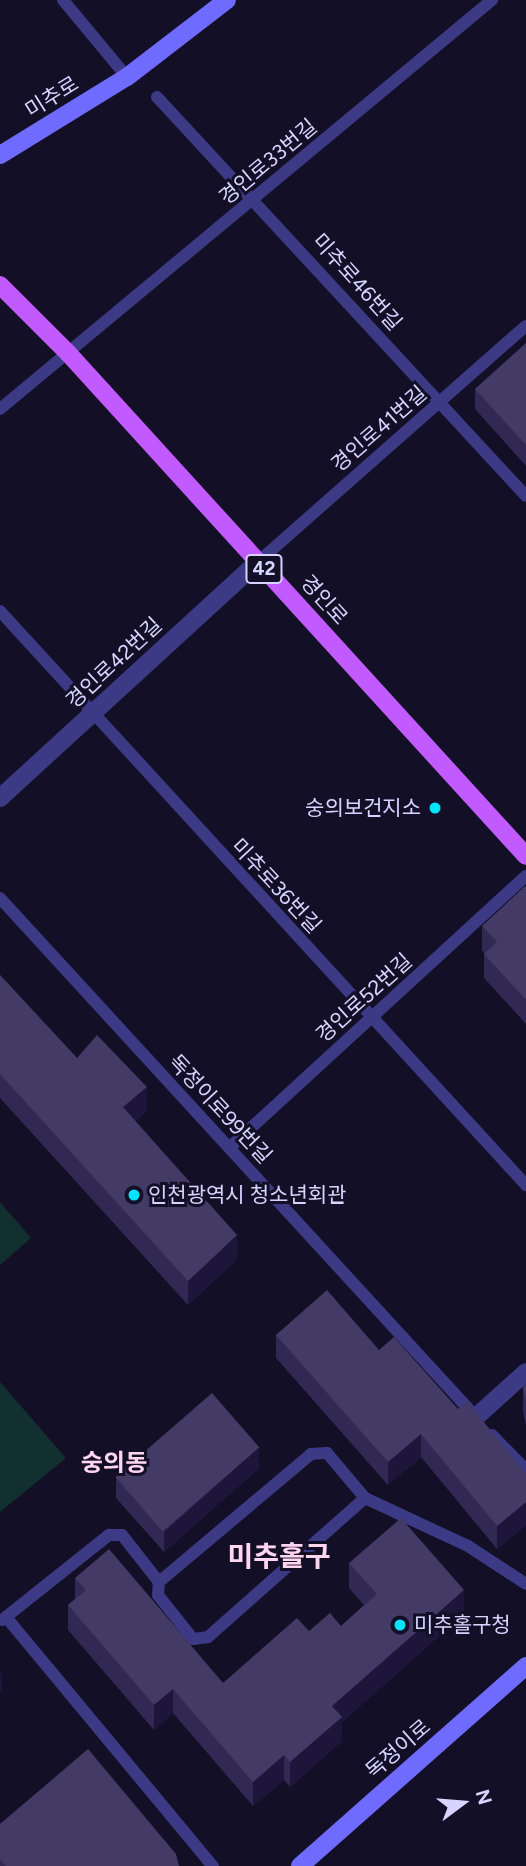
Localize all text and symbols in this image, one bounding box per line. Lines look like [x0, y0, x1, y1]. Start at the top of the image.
street label: 미추로 [21, 71, 83, 123]
street label: 경인로33번길 [214, 114, 322, 210]
street label: 미추로46번길 [307, 228, 407, 336]
street label: 경인로41번길 [326, 381, 432, 477]
road number: 42 [245, 554, 283, 584]
street label: 경인로 [295, 570, 353, 630]
street label: 경인로42번길 [61, 612, 167, 714]
place label: 숭의보건지소 [305, 795, 421, 821]
marker: 숭의보건지소 [427, 800, 443, 816]
street label: 미추로36번길 [226, 834, 326, 938]
street label: 경인로52번길 [311, 948, 417, 1048]
street label: 독정이로99번길 [163, 1049, 277, 1169]
place label: 인천광역시 청소년회관 [148, 1182, 346, 1208]
marker: 인천광역시 청소년회관 [126, 1187, 142, 1203]
district label: 숭의동 [81, 1449, 147, 1477]
district label: 미추홀구 [227, 1539, 331, 1573]
place label: 미추홀구청 [414, 1612, 511, 1638]
marker: 미추홀구청 [392, 1617, 408, 1633]
street label: 독정이로 [361, 1714, 435, 1784]
north arrow [428, 1768, 498, 1838]
text: N [471, 1787, 497, 1807]

